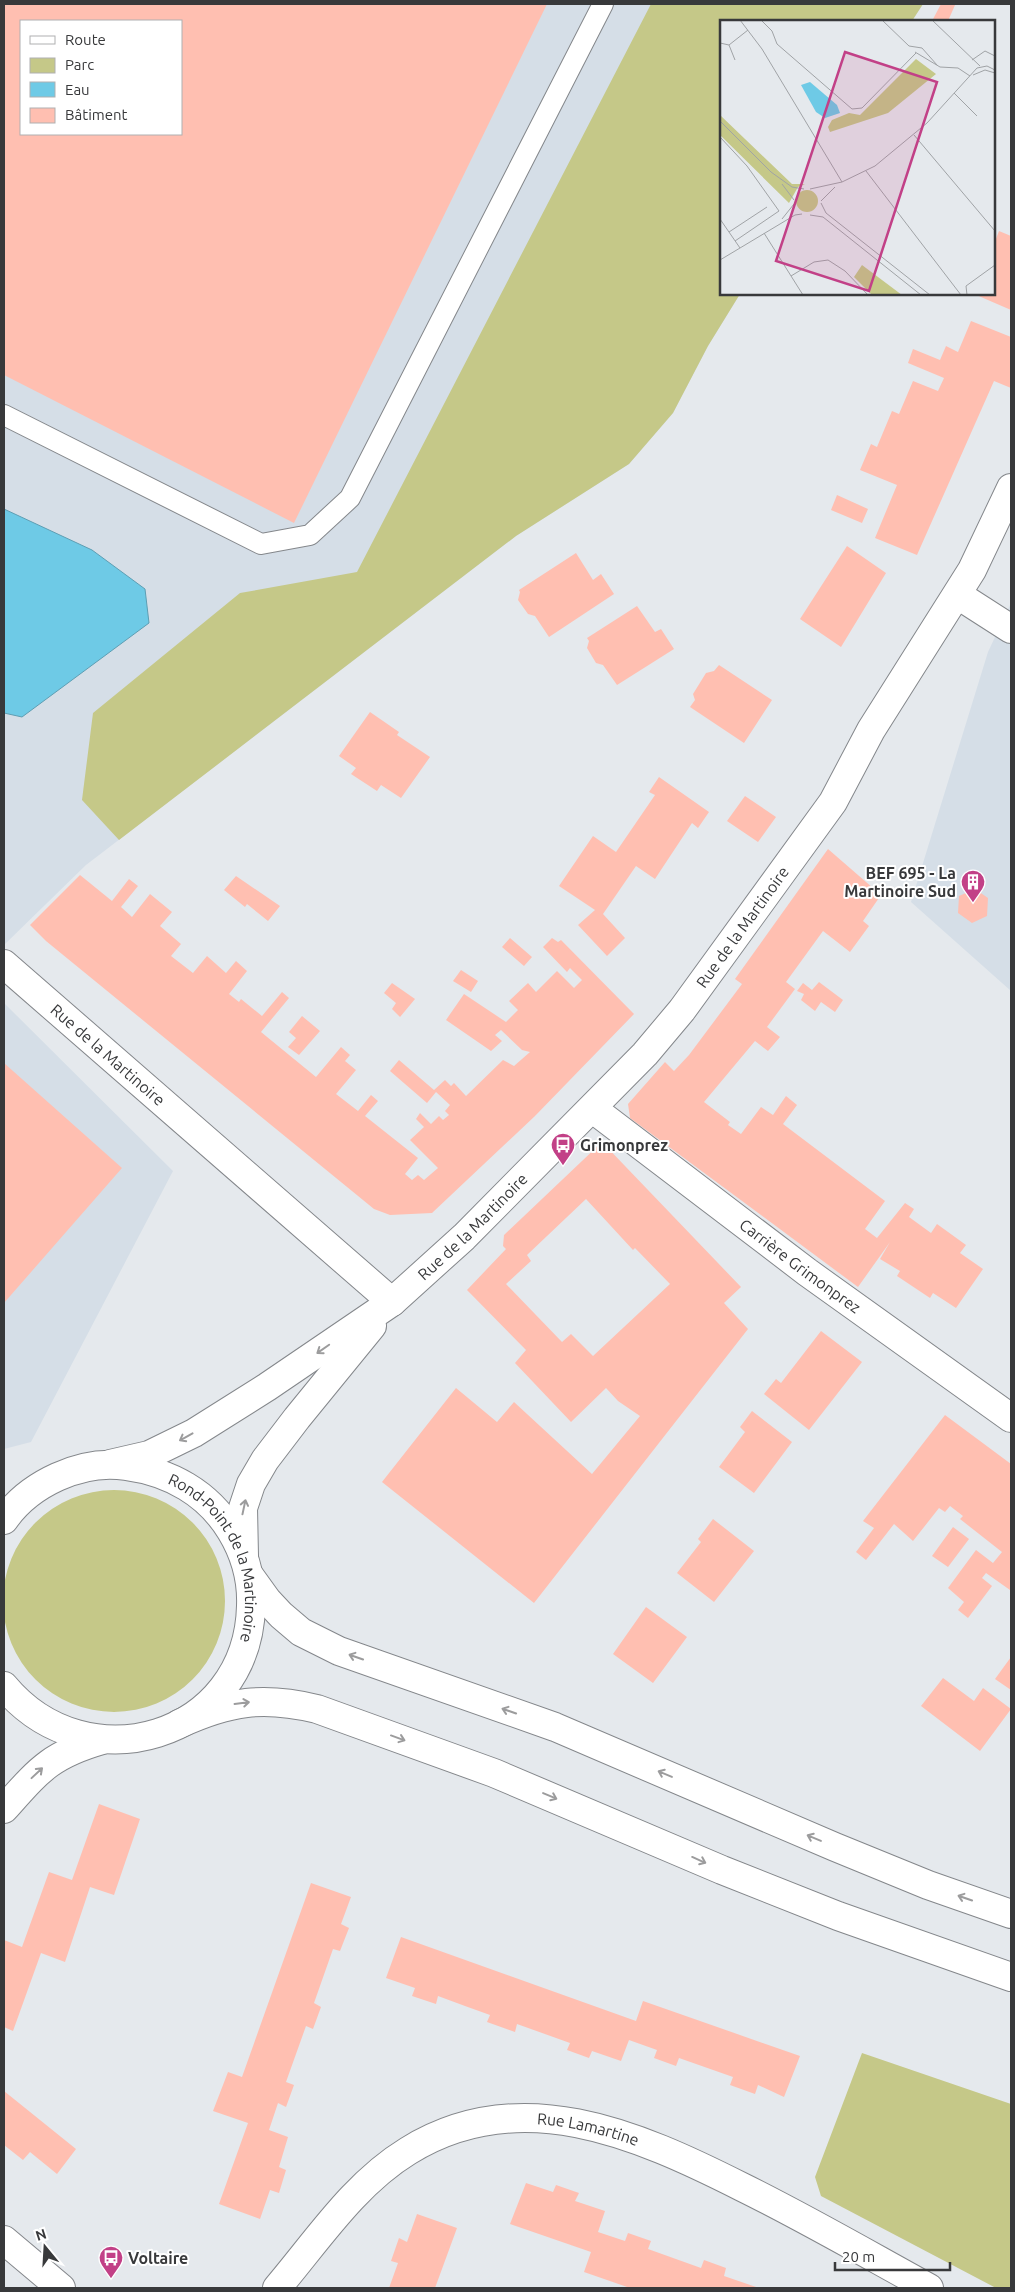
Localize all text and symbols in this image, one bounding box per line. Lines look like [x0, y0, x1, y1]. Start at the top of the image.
legend [20, 20, 182, 135]
inset map [720, 20, 995, 295]
text: Route [65, 31, 106, 48]
text: Parc [65, 56, 94, 73]
text: Eau [65, 81, 90, 98]
text: Bâtiment [65, 106, 128, 123]
street label: Rue de la Martinoire [692, 863, 792, 991]
place label: BEF 695 - La Martinoire Sud [844, 864, 956, 900]
building icon: BEF 695 - La Martinoire Sud [960, 869, 986, 903]
street label: Rue de la Martinoire [47, 1000, 169, 1109]
bus stop icon: Grimonprez [550, 1132, 576, 1166]
place label: Grimonprez [580, 1136, 668, 1154]
street label: Rue de la Martinoire [414, 1169, 531, 1283]
street label: Carrière Grimonprez [736, 1215, 864, 1317]
one-way arrow [316, 1344, 330, 1354]
one-way arrow [179, 1432, 194, 1442]
street label: Rond-Point de la Martinoire [166, 1470, 260, 1645]
one-way arrow [240, 1500, 250, 1516]
one-way arrow [348, 1652, 364, 1661]
one-way arrow [233, 1698, 249, 1708]
one-way arrow [502, 1706, 517, 1715]
one-way arrow [390, 1734, 405, 1743]
one-way arrow [30, 1767, 43, 1779]
one-way arrow [658, 1768, 673, 1778]
one-way arrow [542, 1792, 557, 1802]
one-way arrow [807, 1833, 822, 1843]
one-way arrow [691, 1856, 706, 1866]
one-way arrow [958, 1893, 973, 1902]
street label: Rue Lamartine [536, 2109, 642, 2149]
north arrow [20, 2222, 70, 2272]
text: N [34, 2225, 48, 2244]
scale bar [835, 2240, 950, 2272]
bus stop icon: Voltaire [98, 2245, 124, 2279]
text: 20 m [842, 2248, 875, 2265]
place label: Voltaire [128, 2249, 188, 2267]

